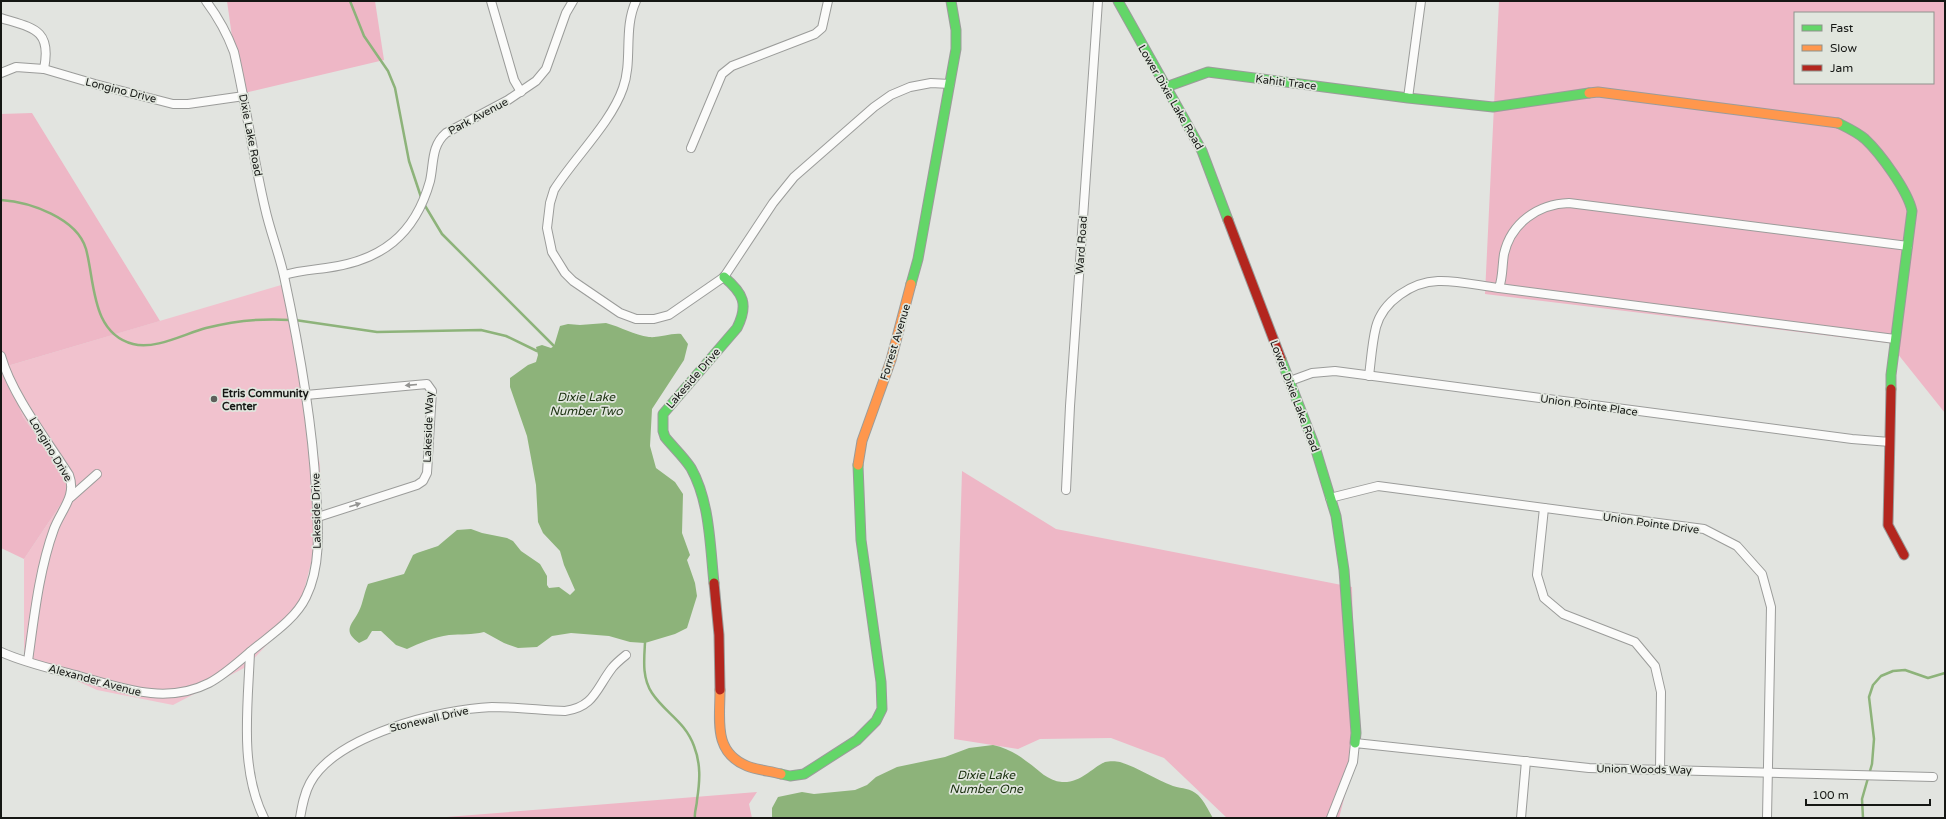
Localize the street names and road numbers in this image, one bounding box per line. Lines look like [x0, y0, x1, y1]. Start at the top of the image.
street label: Lower Dixie Lake Road [1135, 43, 1206, 152]
street label: Kahiti Trace [1255, 72, 1317, 93]
street label: Longino Drive [84, 75, 158, 106]
street label: Dixie Lake Road [236, 93, 265, 178]
street label: Park Avenue [446, 95, 510, 138]
street label: Ward Road [1073, 215, 1090, 275]
street label: Forrest Avenue [878, 302, 913, 382]
street label: Lower Dixie Lake Road [1267, 338, 1322, 454]
street label: Lakeside Drive [664, 345, 723, 411]
street label: Lakeside Way [421, 391, 436, 463]
street label: Union Pointe Place [1539, 392, 1639, 419]
street label: Longino Drive [26, 415, 75, 484]
street label: Lakeside Drive [309, 473, 324, 549]
street label: Union Pointe Drive [1602, 510, 1700, 537]
street label: Alexander Avenue [47, 662, 143, 699]
street label: Stonewall Drive [388, 704, 470, 735]
street label: Union Woods Way [1596, 762, 1692, 777]

